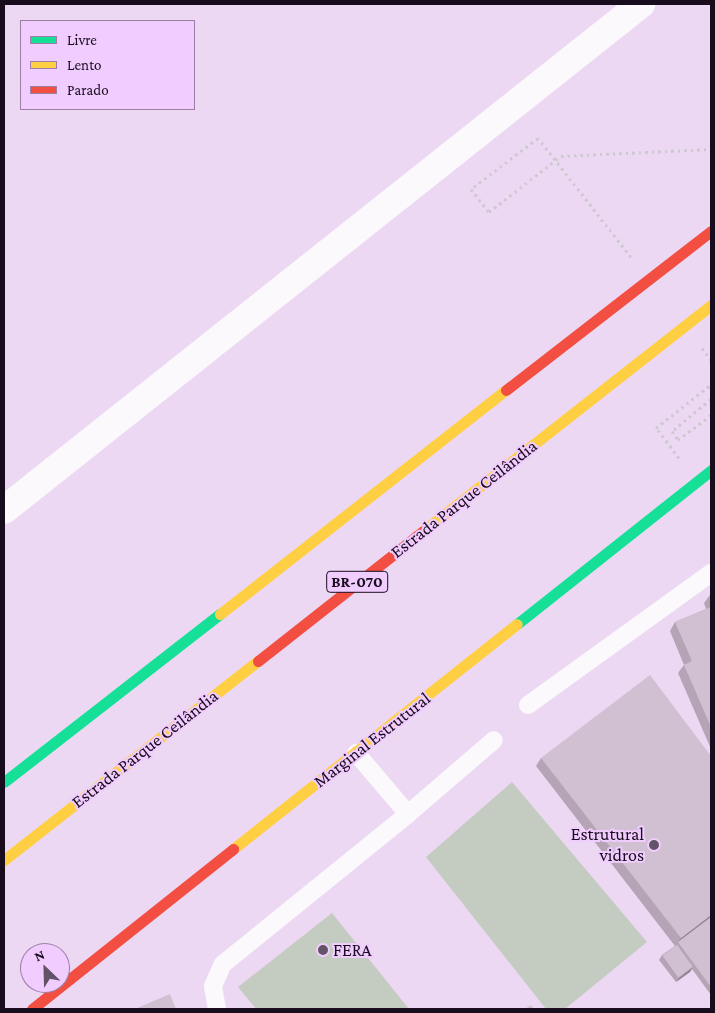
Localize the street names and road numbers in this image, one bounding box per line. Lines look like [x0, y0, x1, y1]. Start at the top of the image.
street label: Estrada Parque Ceilândia [386, 435, 542, 563]
road number: BR-070 [326, 568, 388, 596]
street label: Estrada Parque Ceilândia [67, 685, 223, 813]
street label: Marginal Estrutural [309, 688, 435, 792]

